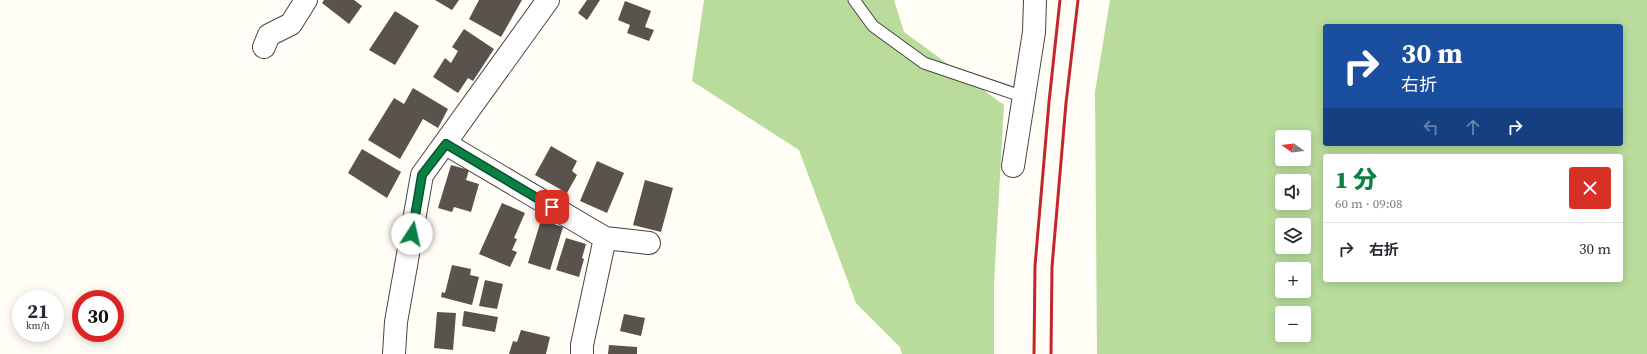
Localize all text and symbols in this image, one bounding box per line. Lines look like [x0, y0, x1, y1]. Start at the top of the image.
text: 30 m [1401, 34, 1463, 72]
icon: right [1335, 40, 1387, 92]
text: 右折 [1401, 72, 1437, 97]
icon: left [1420, 116, 1442, 138]
icon: ahead [1462, 116, 1484, 138]
icon: right [1504, 116, 1526, 138]
north arrow [1275, 130, 1311, 166]
map controls [1275, 130, 1311, 342]
text: 1 分 [1335, 163, 1377, 196]
button: close [1569, 167, 1611, 209]
button: sound [1275, 174, 1311, 210]
pin [535, 190, 569, 224]
text: 60 m · 09:08 [1335, 195, 1403, 212]
icon: arrive [541, 196, 563, 218]
position arrow [391, 213, 433, 255]
button: layers [1275, 218, 1311, 254]
icon: right [1335, 238, 1357, 260]
text: 30 m [1579, 238, 1611, 259]
text: 右折 [1369, 239, 1399, 260]
button: + [1275, 262, 1311, 298]
speed limit sign: 30 [72, 290, 124, 342]
text: 21 [27, 297, 49, 325]
button: − [1275, 306, 1311, 342]
text: km/h [26, 319, 50, 332]

